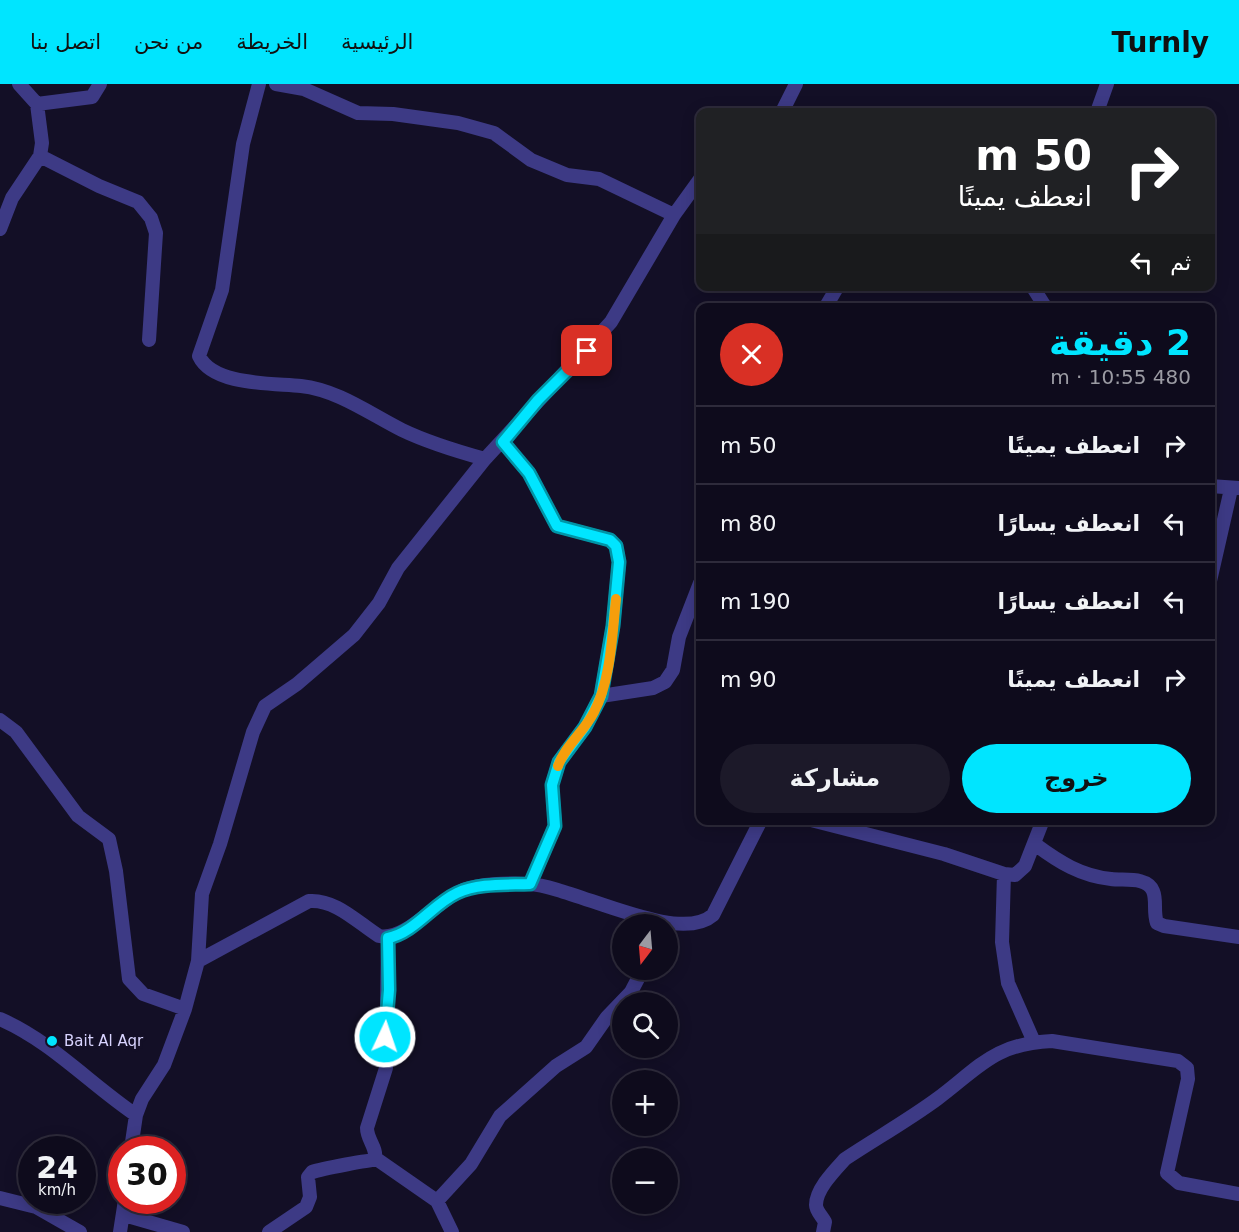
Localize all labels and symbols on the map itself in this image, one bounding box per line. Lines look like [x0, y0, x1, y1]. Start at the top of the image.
pin [561, 325, 612, 376]
north arrow [612, 914, 678, 980]
position arrow [353, 1005, 417, 1069]
place label: Bait Al Aqr [64, 1032, 144, 1050]
marker: Bait Al Aqr [45, 1034, 59, 1048]
speed limit sign: 30 [108, 1136, 186, 1214]

